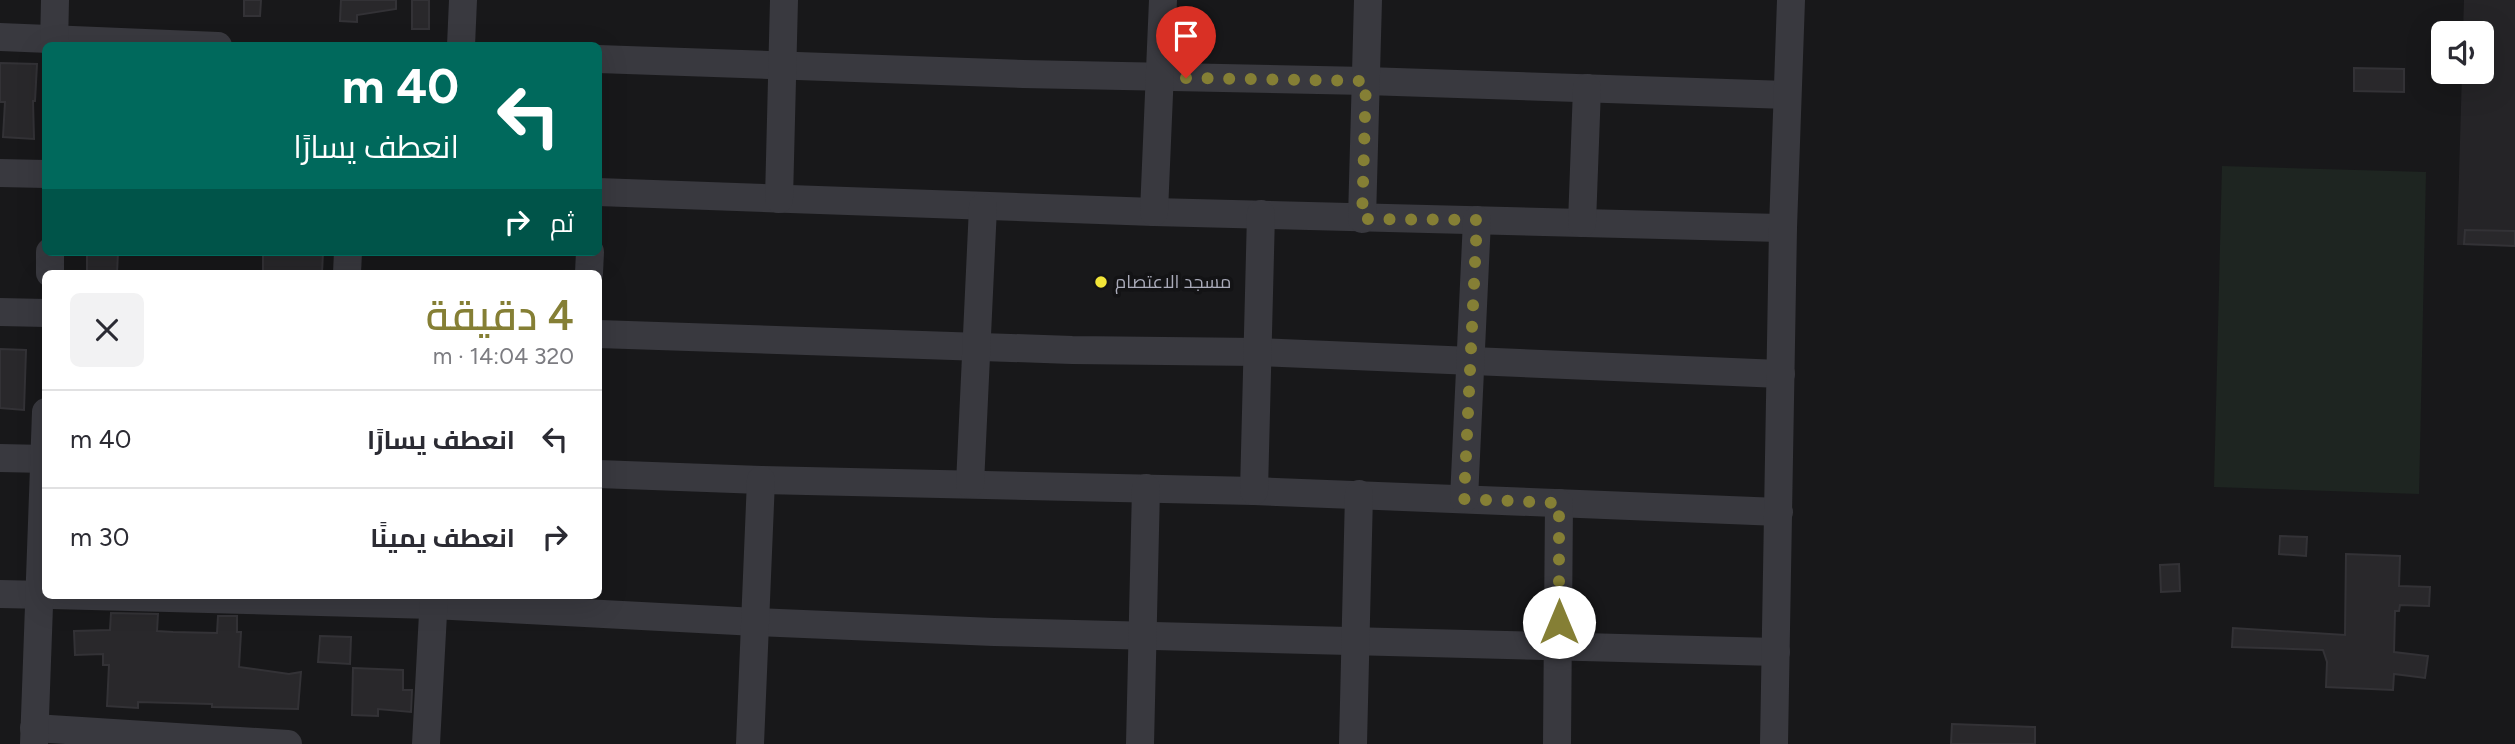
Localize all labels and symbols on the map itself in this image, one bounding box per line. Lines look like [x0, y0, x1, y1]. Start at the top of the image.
pin [1156, 6, 1216, 78]
place label: مسجد الاعتصام [1115, 271, 1231, 294]
marker: مسجد الاعتصام [1093, 274, 1109, 290]
position arrow [1522, 585, 1596, 659]

